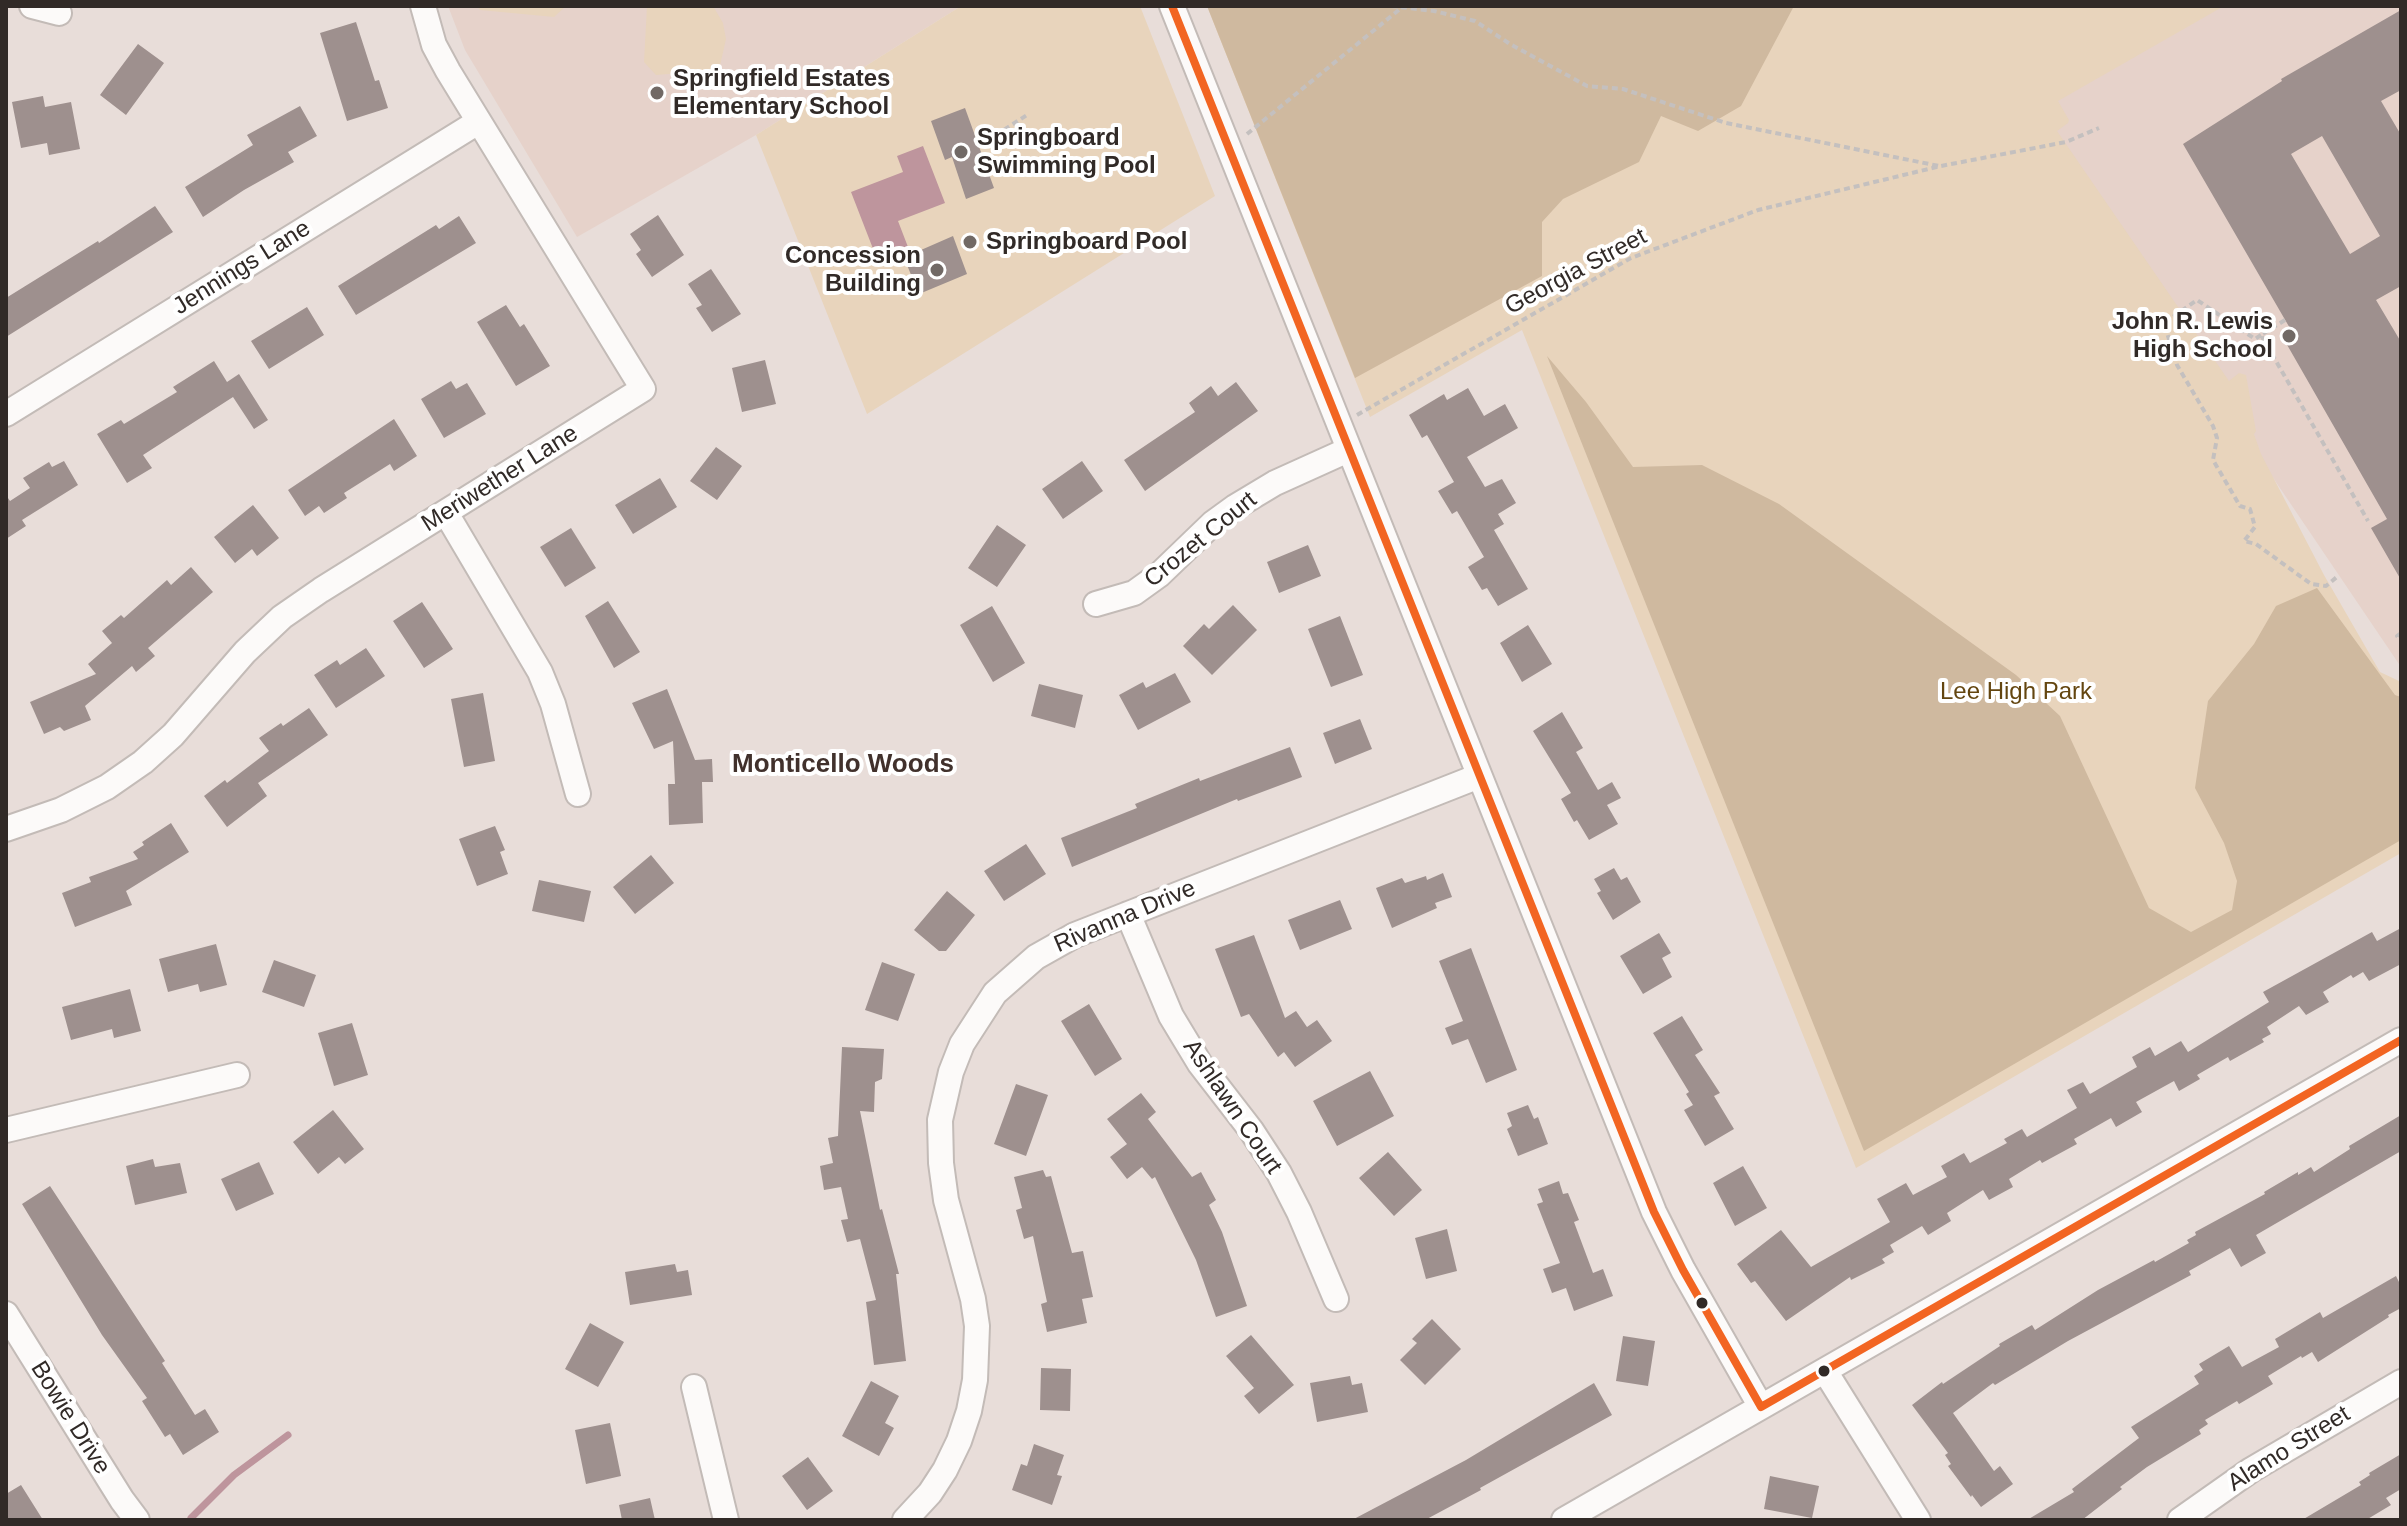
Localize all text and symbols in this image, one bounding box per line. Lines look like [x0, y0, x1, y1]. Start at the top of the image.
place label: Springfield Estates Elementary School [673, 65, 890, 121]
marker: Springfield Estates Elementary School [648, 84, 666, 102]
place label: Springboard Swimming Pool [977, 124, 1156, 180]
marker: Springboard Swimming Pool [952, 143, 970, 161]
street label: Jennings Lane [168, 214, 316, 322]
street label: Georgia Street [1500, 223, 1652, 321]
place label: Springboard Pool [986, 228, 1187, 256]
marker: Springboard Pool [961, 233, 979, 251]
place label: Concession Building [785, 242, 921, 298]
marker: Concession Building [928, 261, 946, 279]
place label: John R. Lewis High School [2112, 308, 2273, 364]
marker: John R. Lewis High School [2280, 327, 2298, 345]
street label: Meriwether Lane [417, 419, 583, 539]
street label: Crozet Court [1139, 486, 1263, 594]
park label: Lee High Park [1940, 678, 2092, 706]
district label: Monticello Woods [732, 749, 954, 781]
street label: Rivanna Drive [1050, 874, 1200, 960]
street label: Ashlawn Court [1176, 1034, 1288, 1180]
unlabelled marker [1694, 1295, 1710, 1311]
street label: Bowie Drive [24, 1356, 116, 1480]
unlabelled marker [1816, 1363, 1832, 1379]
street label: Alamo Street [2223, 1400, 2355, 1498]

